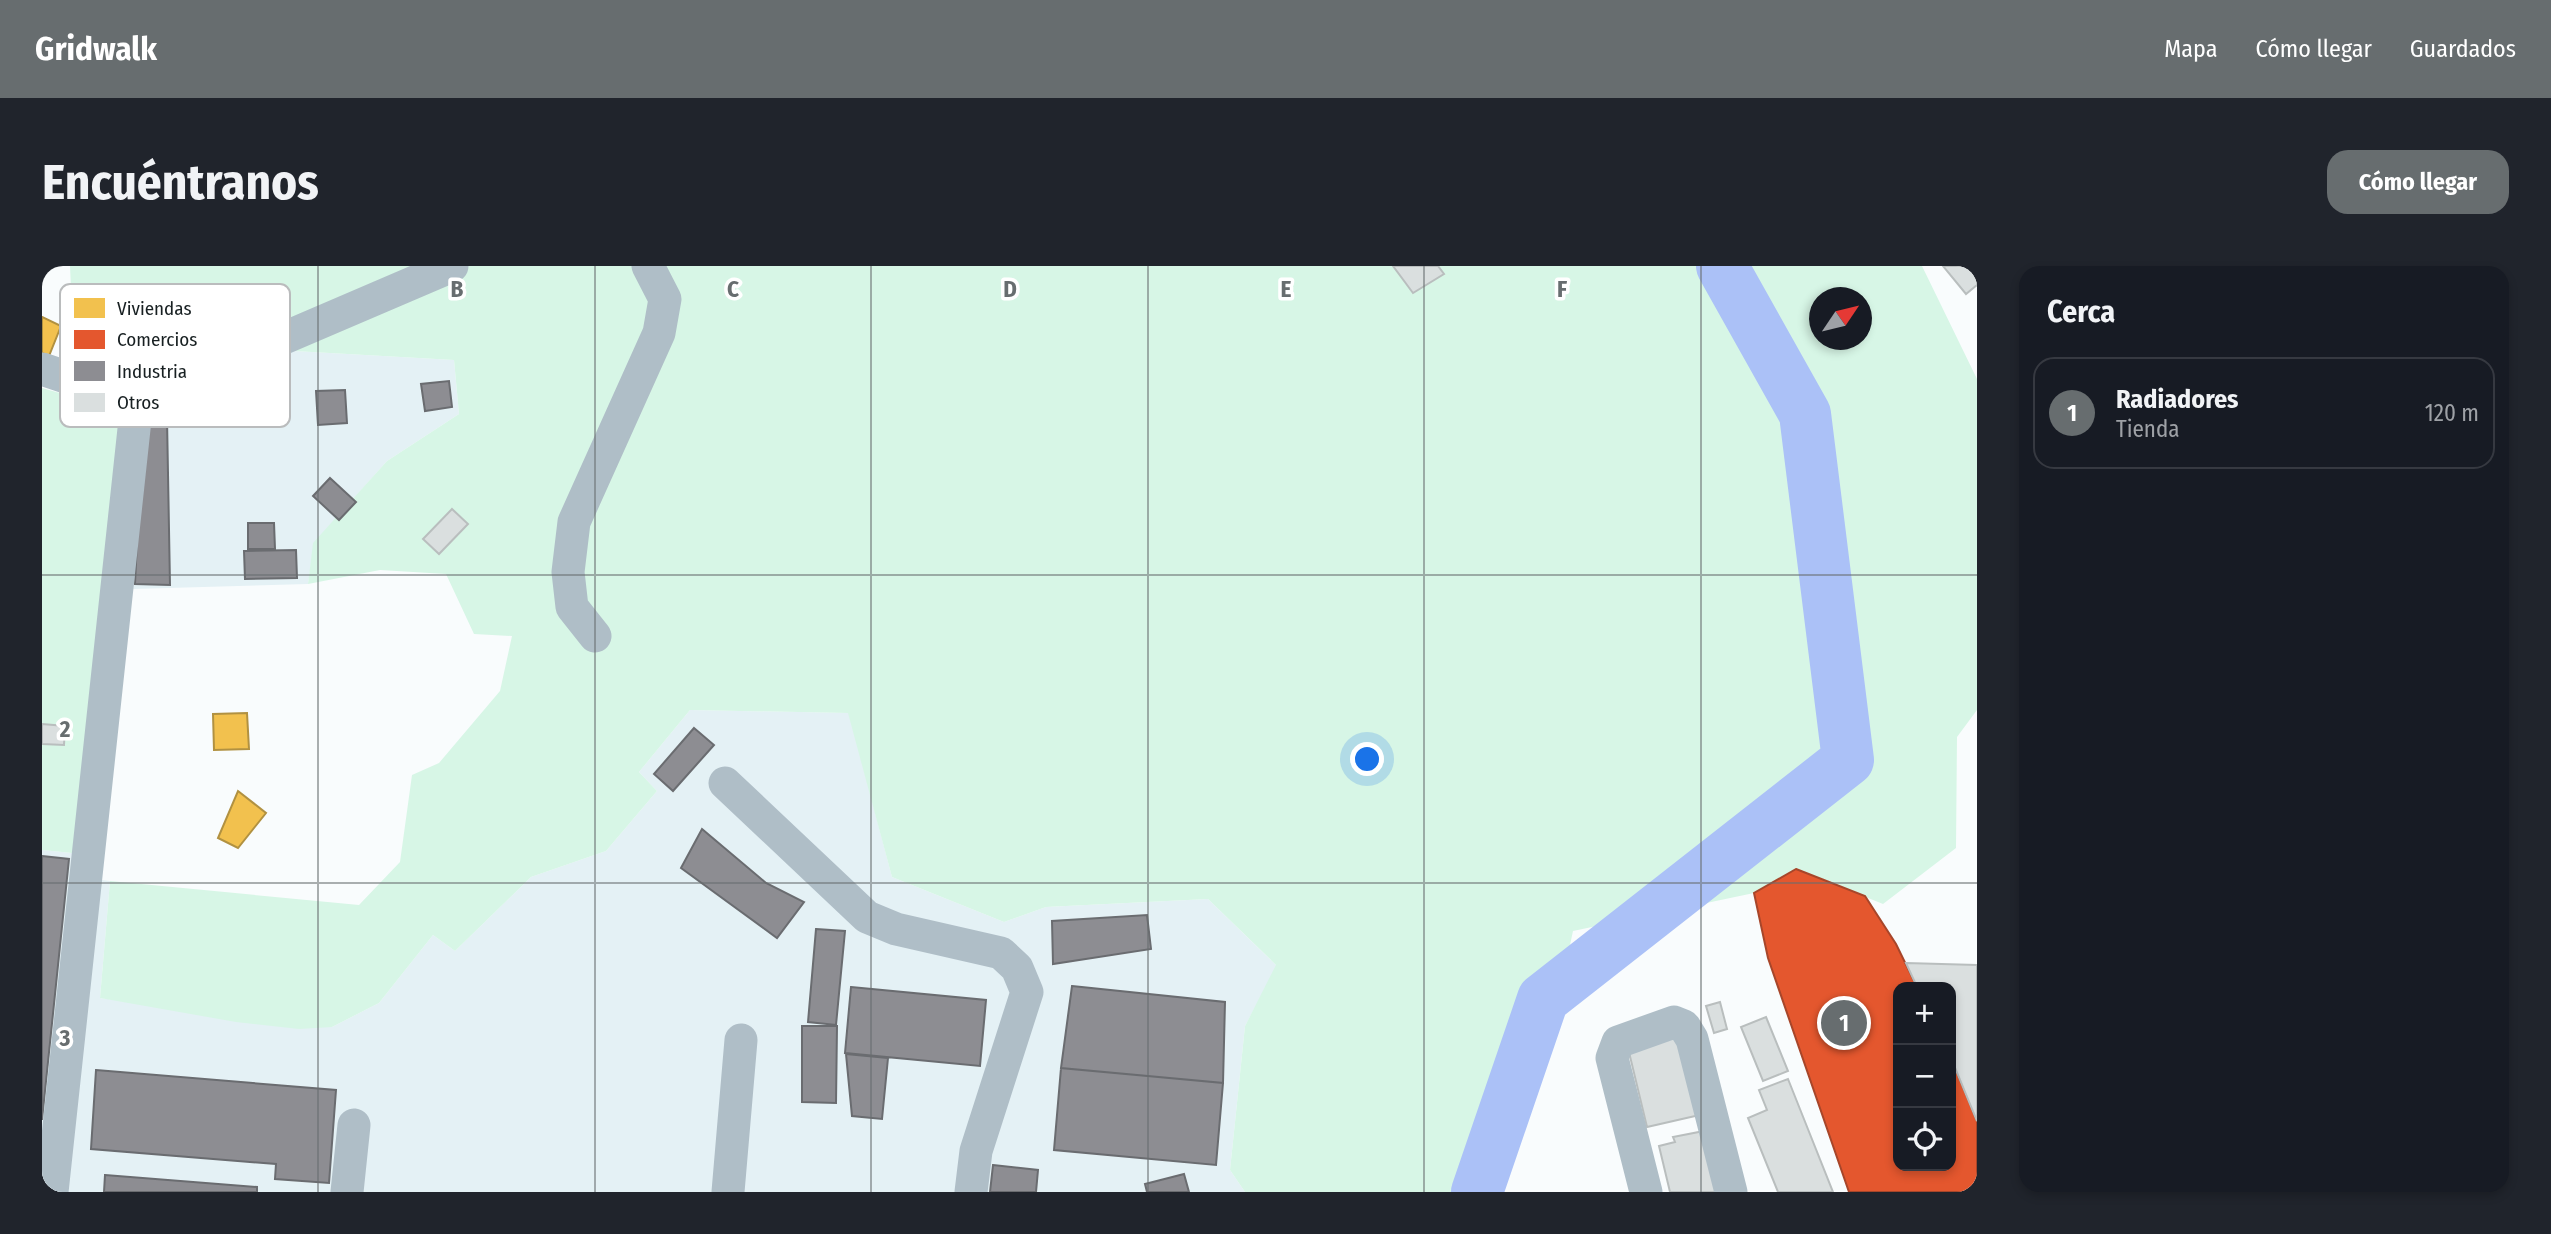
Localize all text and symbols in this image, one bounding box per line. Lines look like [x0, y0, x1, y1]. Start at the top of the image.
text: Gridwalk [35, 29, 157, 69]
text: Mapa [2164, 35, 2217, 63]
text: Cómo llegar [2255, 35, 2372, 63]
text: Guardados [2410, 35, 2516, 63]
button: Cómo llegar [2327, 150, 2509, 214]
text: Encuéntranos [42, 153, 319, 212]
text: B [451, 275, 464, 303]
text: C [727, 275, 739, 303]
text: D [1003, 275, 1017, 303]
text: E [1281, 275, 1292, 303]
text: F [1557, 275, 1567, 303]
legend [60, 284, 290, 427]
north arrow [1809, 287, 1872, 350]
text: Cerca [2047, 294, 2115, 330]
text: Viviendas [117, 297, 192, 320]
text: Comercios [117, 328, 197, 351]
text: Industria [117, 360, 187, 383]
text: Radiadores [2116, 384, 2239, 415]
text: Otros [117, 391, 159, 414]
text: 1 [2067, 399, 2077, 427]
text: 120 m [2425, 399, 2479, 427]
text: Tienda [2116, 415, 2180, 443]
text: 2 [59, 715, 71, 743]
your location [1350, 742, 1384, 776]
map controls [1893, 982, 1956, 1171]
button: + [1893, 982, 1956, 1045]
pin: 1 [1821, 997, 1867, 1049]
text: 3 [59, 1024, 71, 1052]
button: − [1893, 1045, 1956, 1108]
button: locate [1893, 1108, 1956, 1171]

